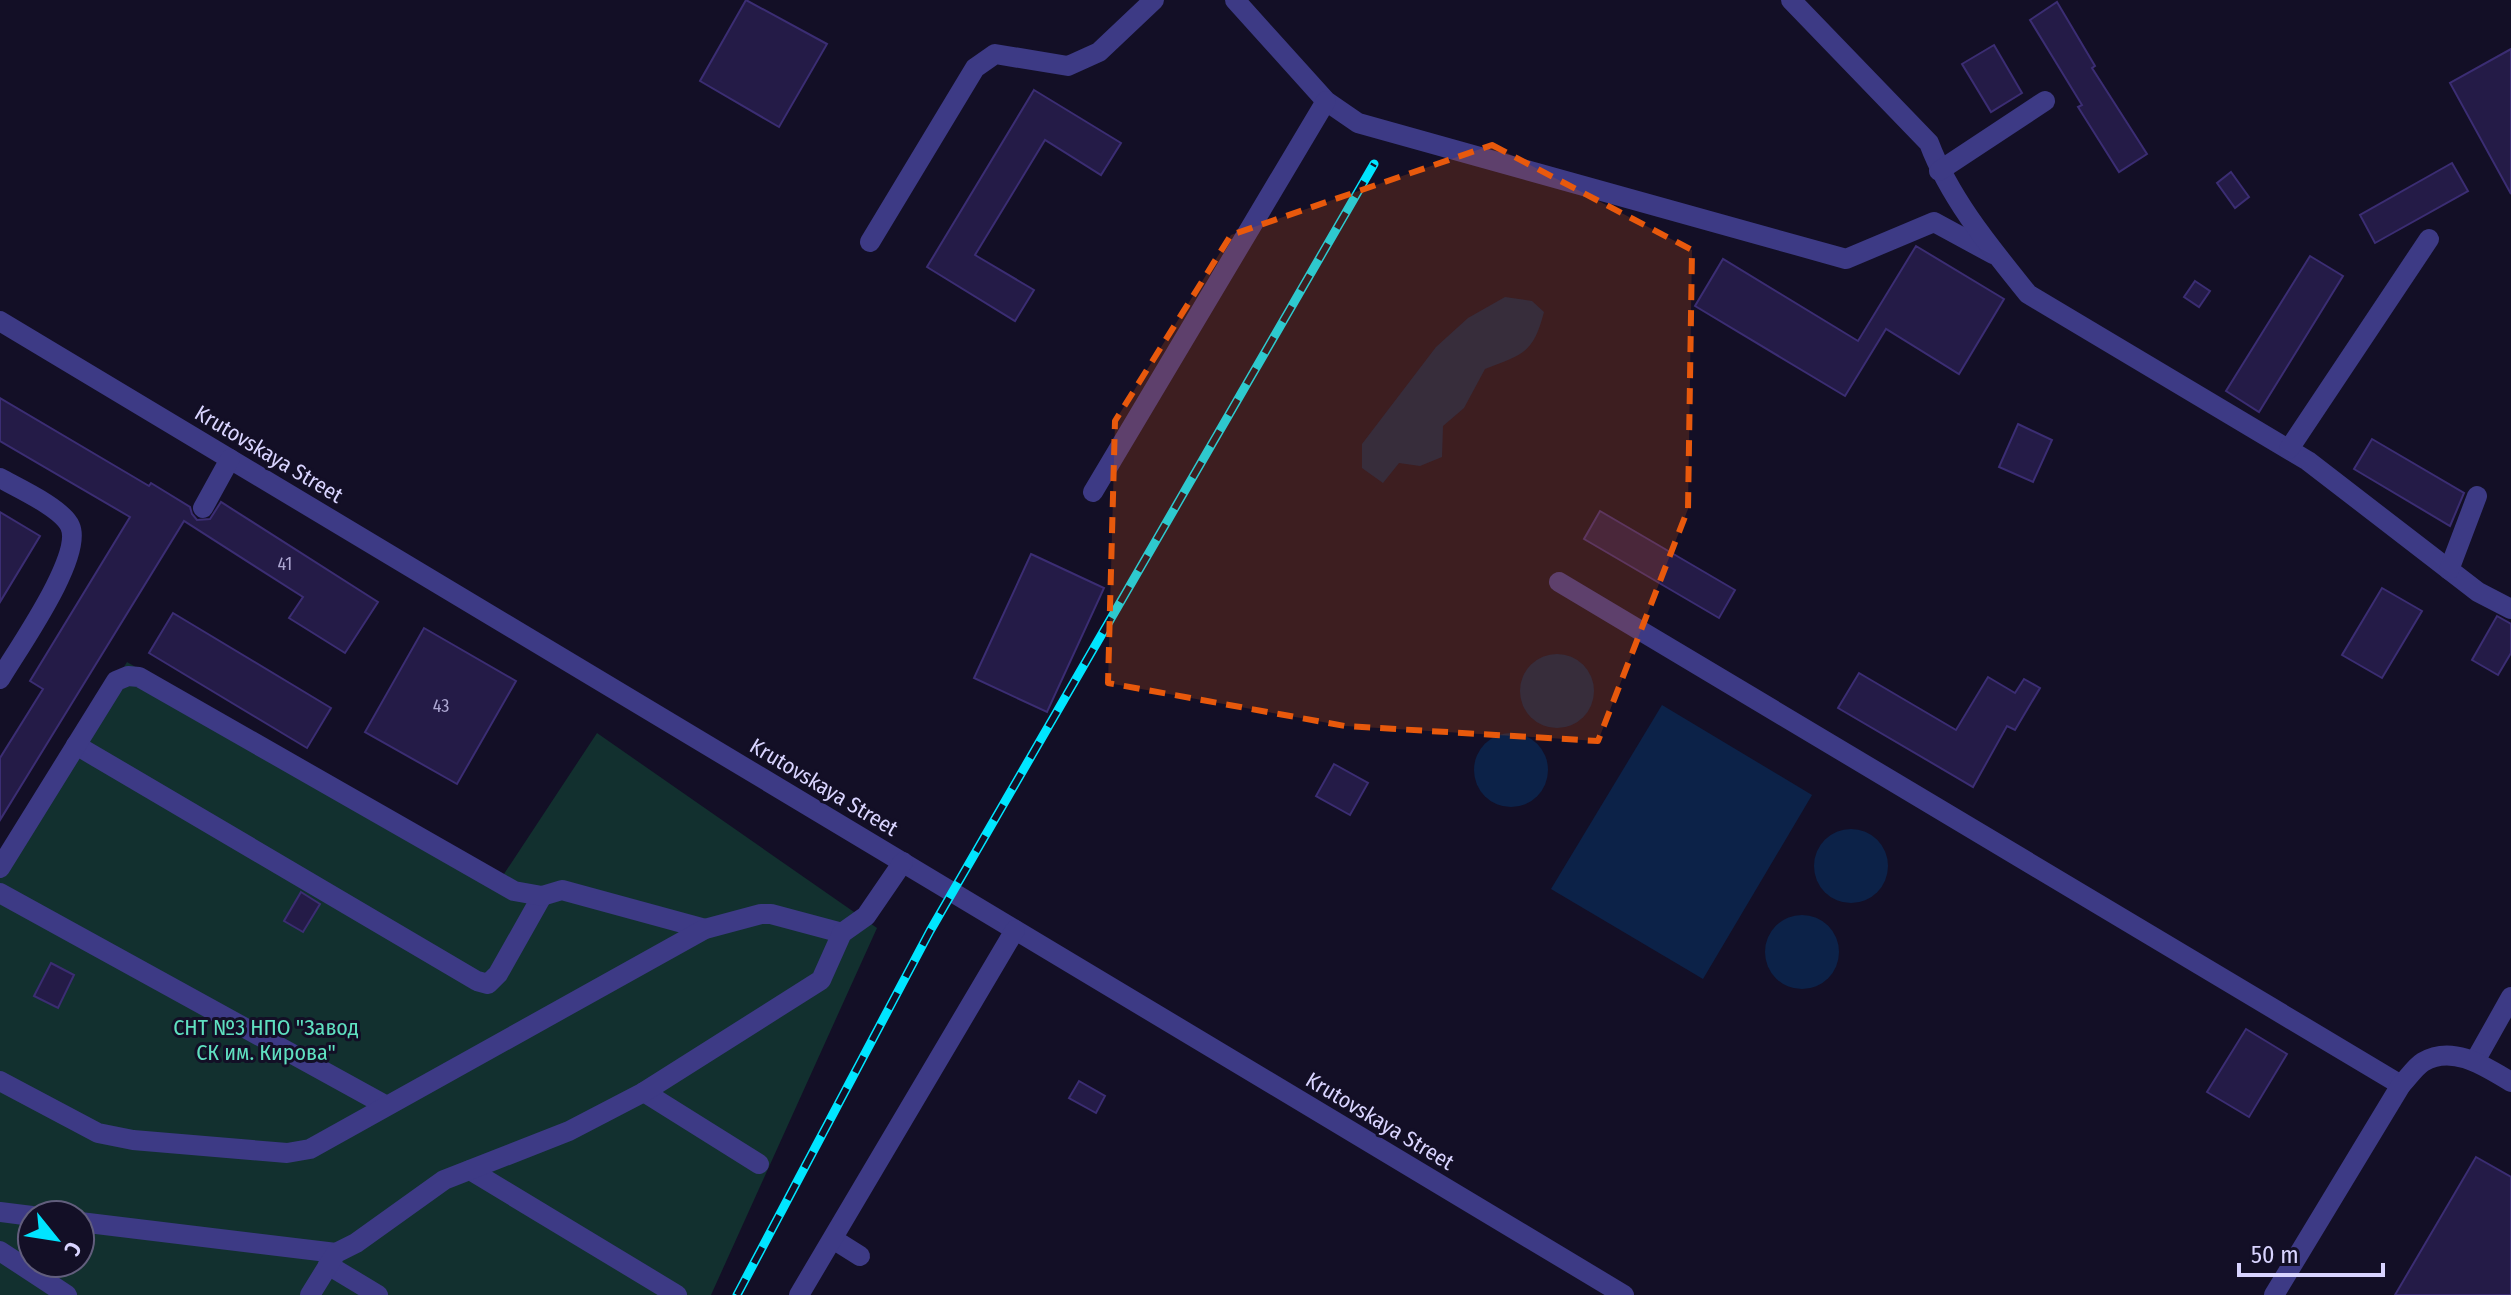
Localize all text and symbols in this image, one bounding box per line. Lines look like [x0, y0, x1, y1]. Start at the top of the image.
street label: Krutovskaya Street [190, 399, 349, 509]
house number: 41 [278, 553, 292, 575]
house number: 43 [433, 695, 449, 717]
street label: Krutovskaya Street [745, 732, 904, 842]
park label: СНТ №3 НПО "Завод СК им. Кирова" [173, 1014, 359, 1066]
street label: Krutovskaya Street [1301, 1066, 1460, 1176]
north arrow [16, 1199, 96, 1279]
scale bar [2239, 1227, 2383, 1277]
text: С [58, 1237, 87, 1261]
text: 50 m [2251, 1241, 2299, 1269]

